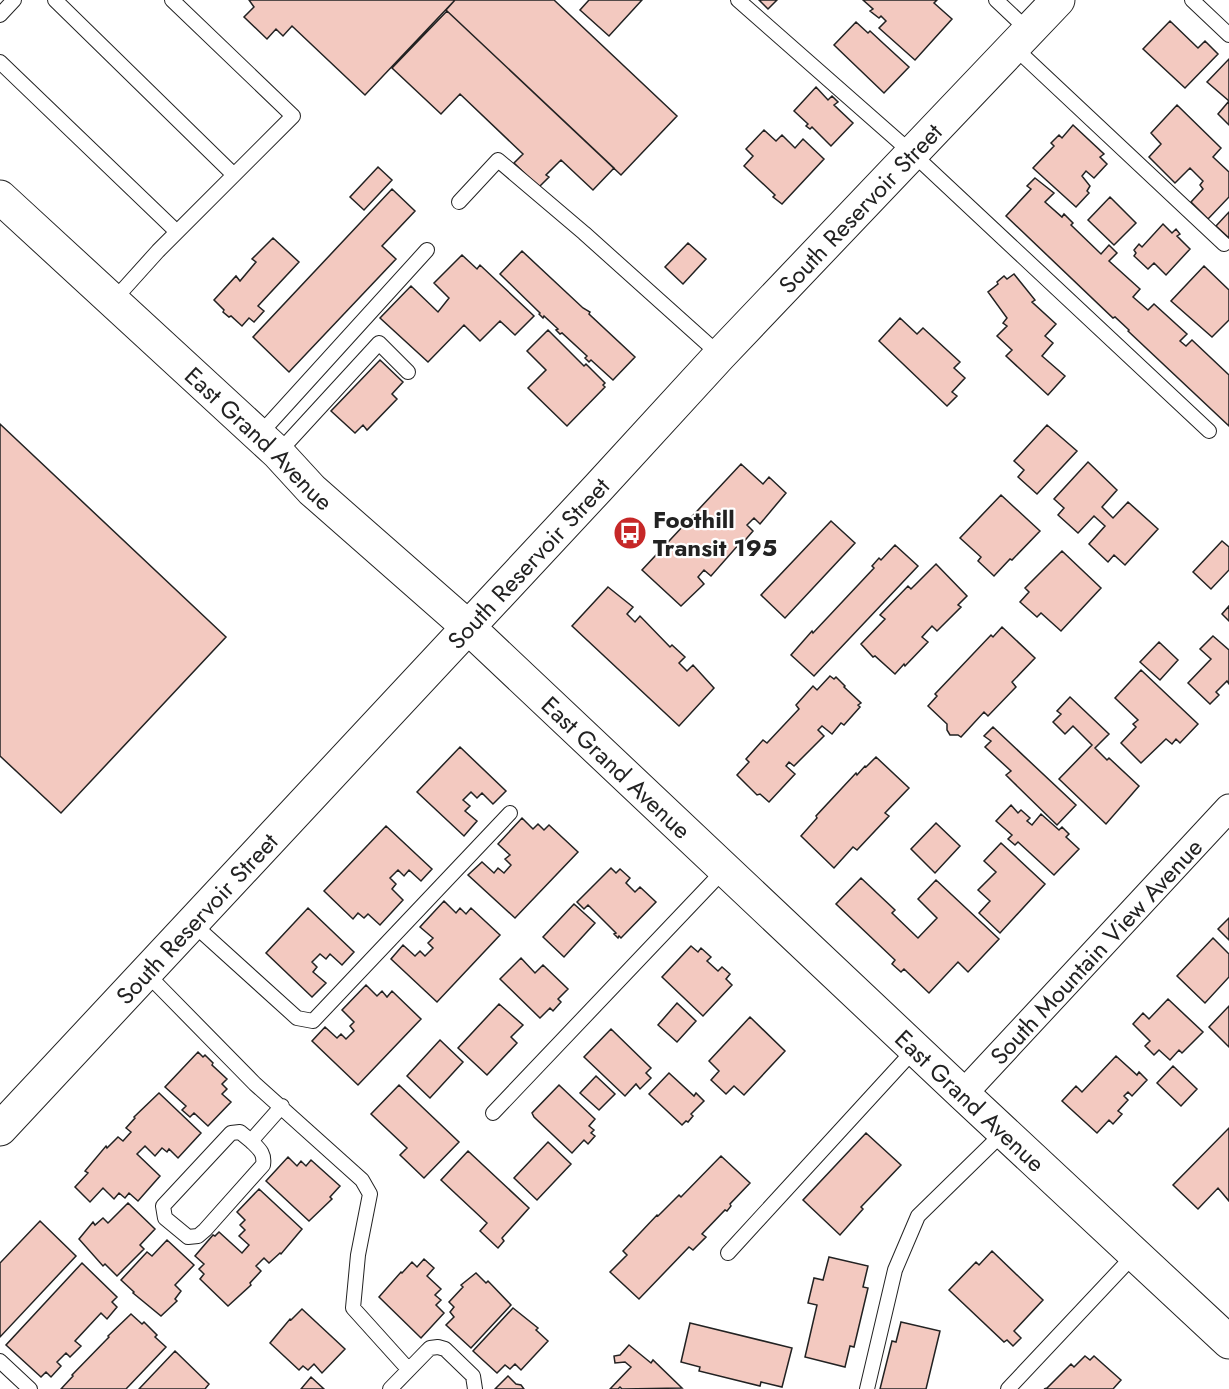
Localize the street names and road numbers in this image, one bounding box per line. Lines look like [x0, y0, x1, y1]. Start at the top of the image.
street label: South Reservoir Street [770, 115, 950, 301]
street label: East Grand Avenue [177, 358, 341, 518]
street label: South Reservoir Street [439, 469, 617, 657]
street label: East Grand Avenue [534, 688, 699, 846]
street label: South Reservoir Street [107, 825, 286, 1012]
street label: South Mountain View Avenue [981, 830, 1210, 1072]
street label: East Grand Avenue [887, 1021, 1053, 1180]

